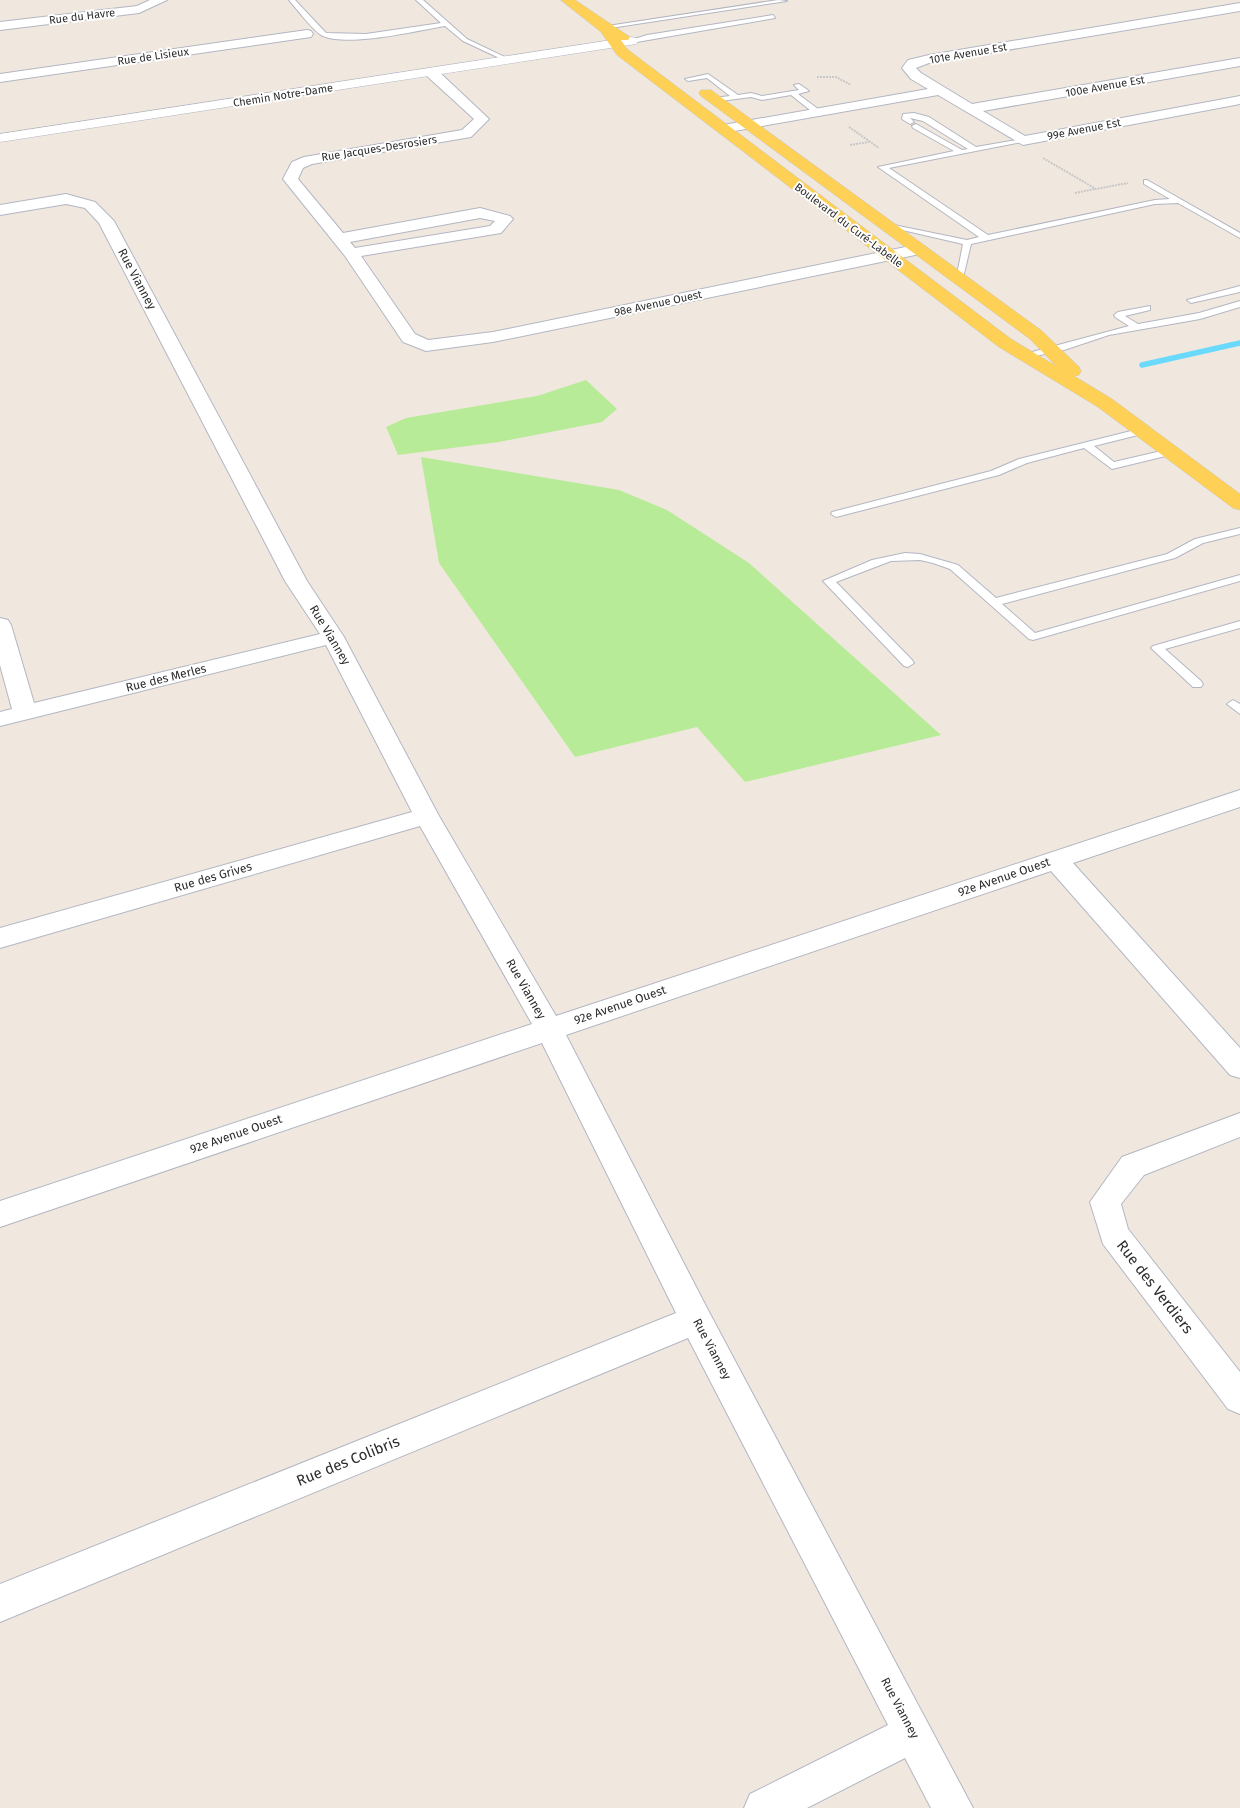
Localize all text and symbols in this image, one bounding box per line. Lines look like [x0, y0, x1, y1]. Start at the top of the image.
street label: Rue du Havre [48, 6, 116, 27]
street label: 101e Avenue Est [928, 40, 1008, 67]
street label: Rue de Lisieux [117, 45, 190, 68]
street label: 100e Avenue Est [1064, 73, 1146, 100]
street label: Chemin Notre-Dame [232, 81, 334, 110]
street label: 99e Avenue Est [1046, 116, 1122, 143]
street label: Rue Jacques-Desrosiers [320, 133, 438, 164]
street label: Boulevard du Curé-Labelle [792, 180, 905, 270]
street label: Rue Vianney [115, 246, 159, 312]
street label: 98e Avenue Ouest [613, 288, 703, 319]
street label: Rue Vianney [307, 603, 353, 667]
street label: Rue des Merles [124, 661, 208, 695]
street label: 92e Avenue Ouest [956, 855, 1052, 899]
street label: Rue des Grives [173, 859, 254, 895]
street label: Rue Vianney [503, 956, 549, 1022]
street label: 92e Avenue Ouest [572, 983, 668, 1027]
street label: 92e Avenue Ouest [188, 1112, 284, 1156]
street label: Rue des Verdiers [1113, 1237, 1197, 1337]
street label: Rue Vianney [690, 1316, 734, 1382]
street label: Rue des Colibris [294, 1432, 402, 1490]
street label: Rue Vianney [878, 1675, 922, 1741]

